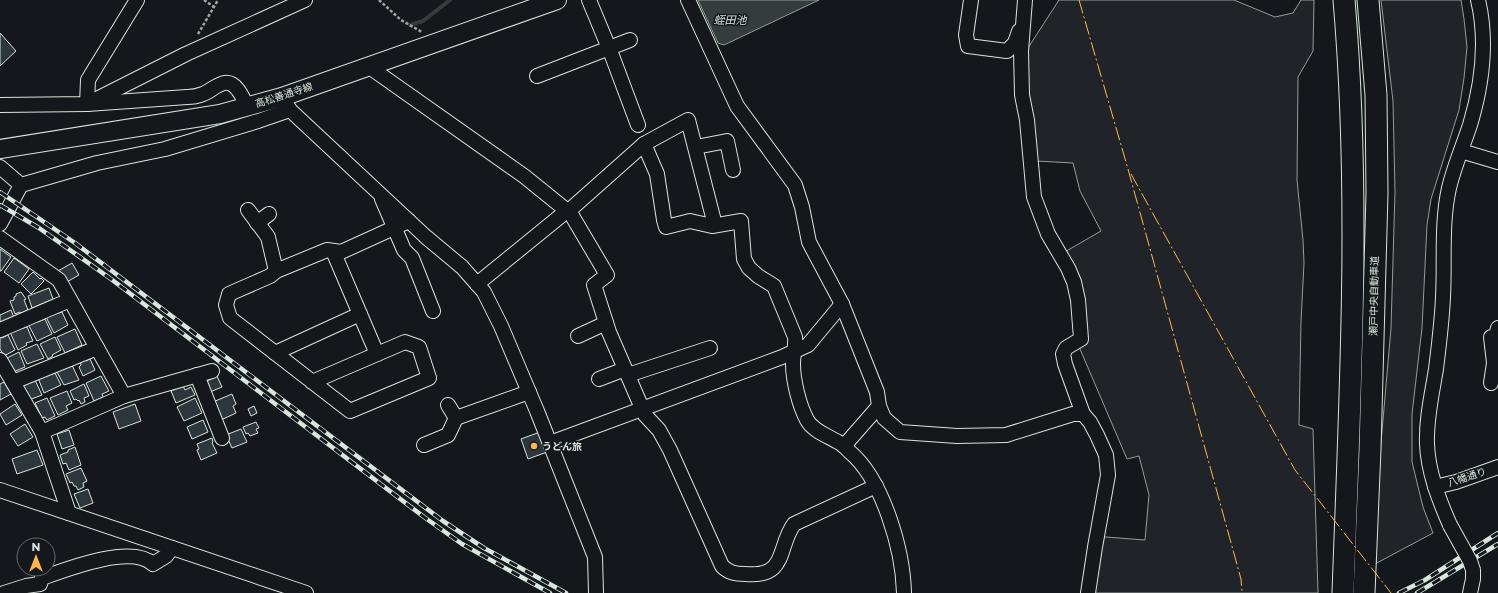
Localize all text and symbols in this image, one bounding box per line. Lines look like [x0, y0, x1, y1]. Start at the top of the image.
water label: 蛭田池 [714, 13, 747, 27]
street label: 高松善通寺線 [253, 80, 315, 110]
street label: 瀬戸中央自動車道 [1367, 256, 1381, 336]
place label: うどん旅 [542, 440, 582, 453]
marker: うどん旅 [529, 441, 539, 451]
street label: 八幡通り [1446, 465, 1488, 489]
north arrow [16, 537, 56, 577]
text: N [32, 540, 40, 554]

